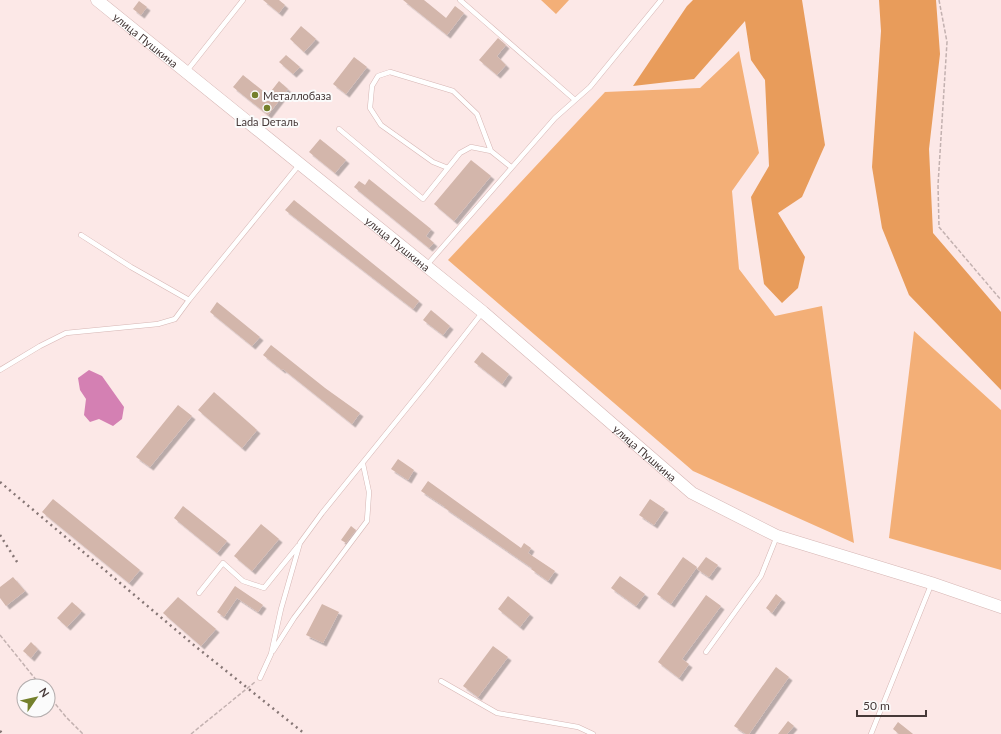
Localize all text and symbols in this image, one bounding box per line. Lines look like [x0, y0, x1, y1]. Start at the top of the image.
street label: улица Пушкина [111, 10, 181, 70]
place label: Металлобаза [263, 89, 331, 102]
marker: Металлобаза [250, 90, 260, 100]
marker: Lada Dеталь [262, 103, 272, 113]
place label: Lada Dеталь [236, 115, 298, 128]
street label: улица Пушкина [363, 213, 433, 273]
street label: улица Пушкина [611, 422, 680, 483]
north arrow [16, 678, 56, 718]
text: N [37, 685, 52, 699]
scale bar [857, 692, 926, 718]
text: 50 m [863, 698, 890, 713]

